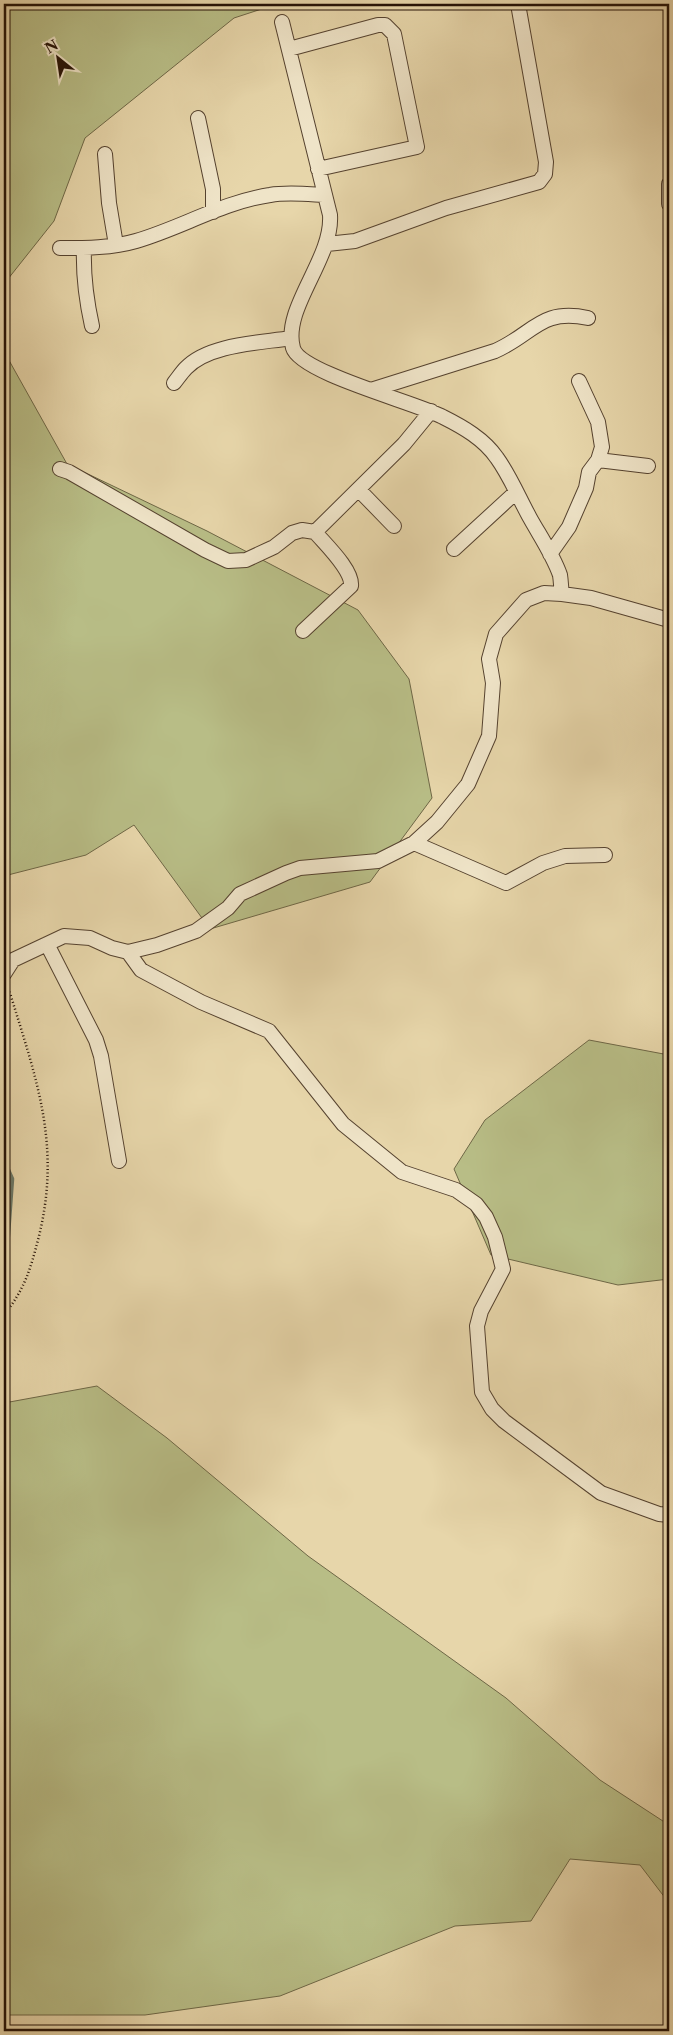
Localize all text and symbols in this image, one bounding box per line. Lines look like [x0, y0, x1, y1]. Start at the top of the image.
north arrow [32, 32, 82, 82]
text: N [42, 36, 61, 58]

